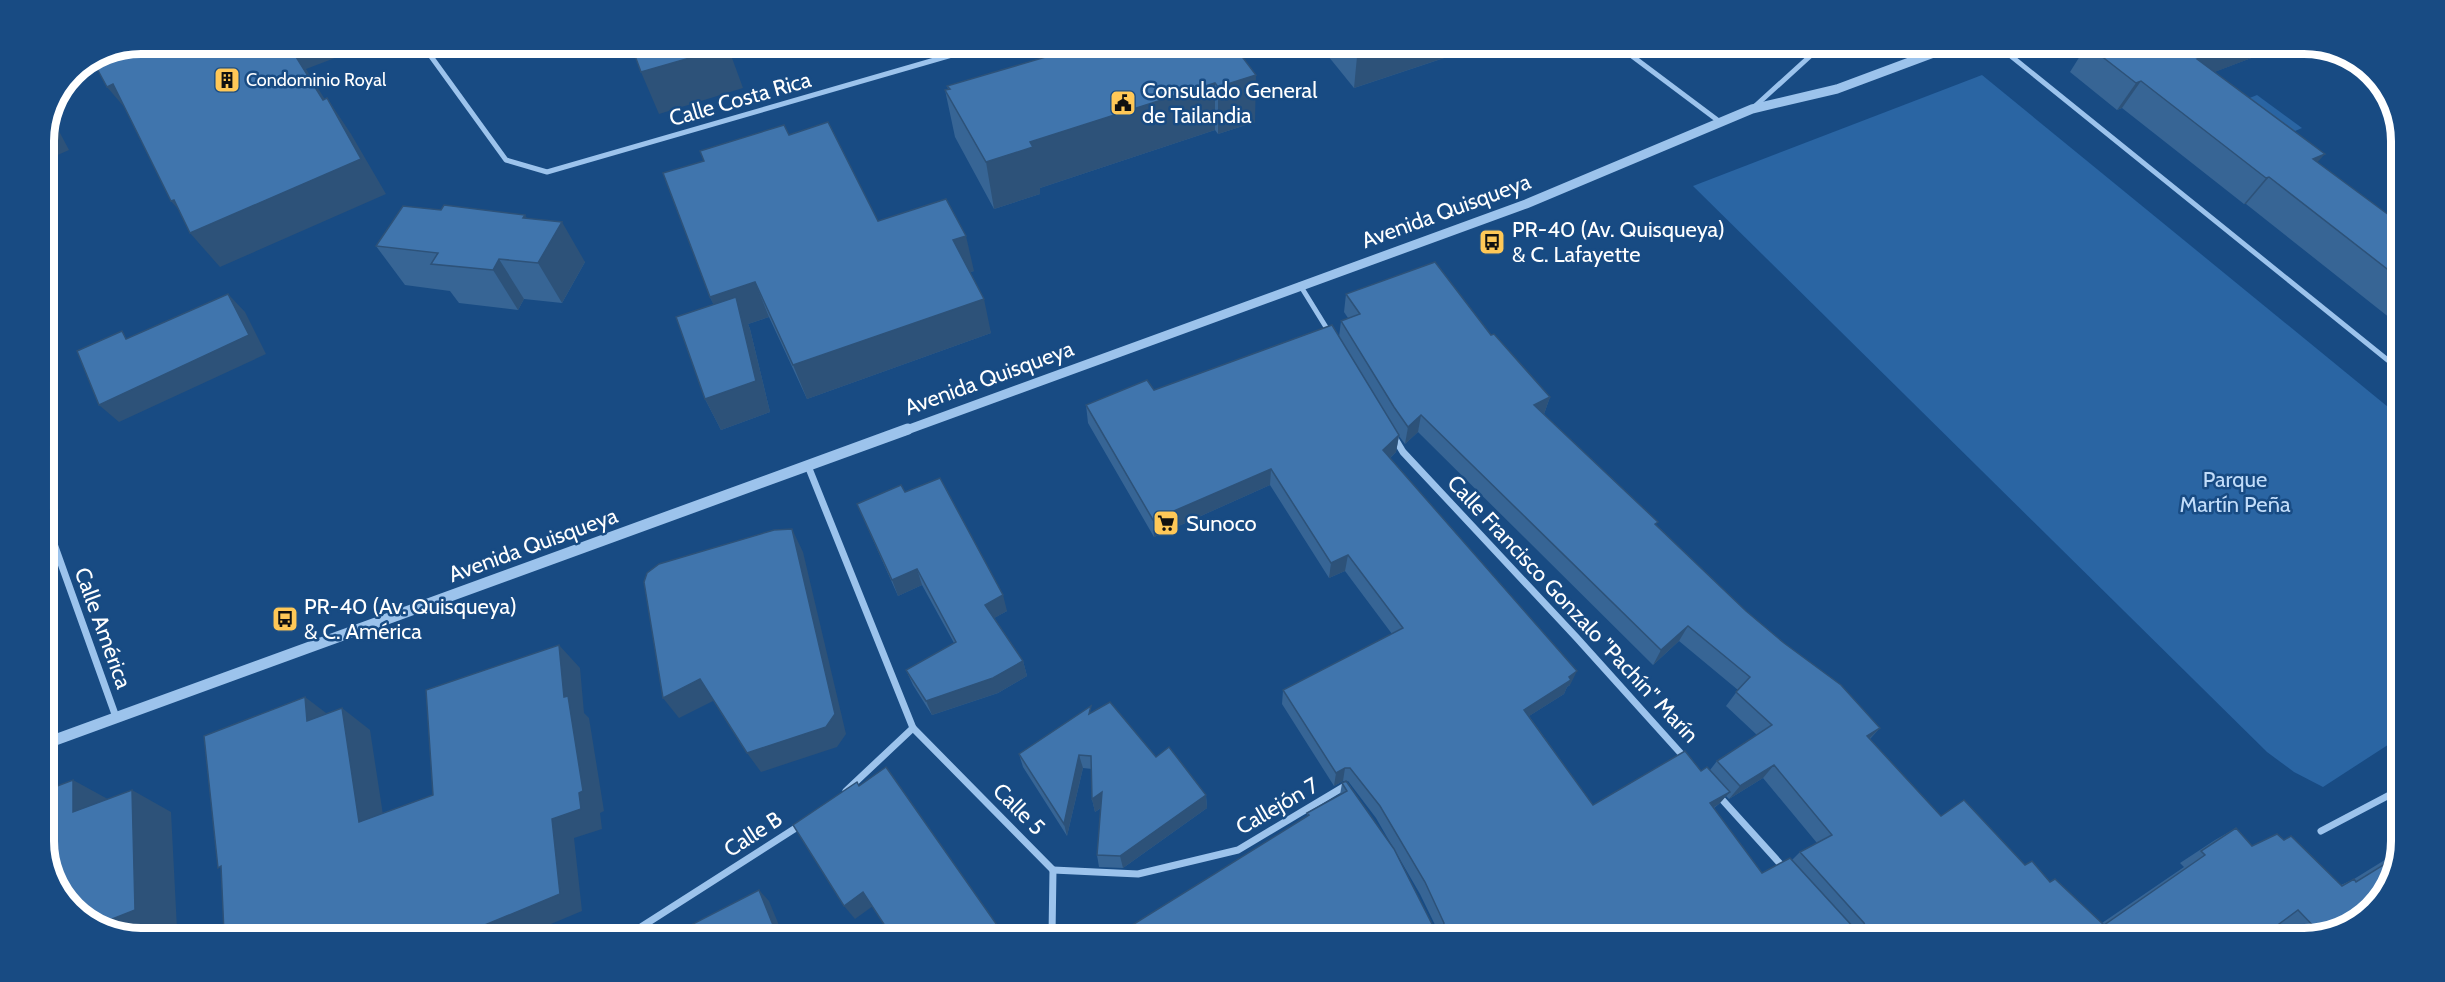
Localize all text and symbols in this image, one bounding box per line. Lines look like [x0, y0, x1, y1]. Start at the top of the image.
building icon: Condominio Royal [212, 65, 242, 95]
street label: Calle Costa Rica [666, 66, 814, 132]
place label: Condominio Royal [246, 69, 387, 91]
place label: Consulado General de Tailandia [1142, 77, 1318, 129]
public building icon: Consulado General de Tailandia [1108, 88, 1138, 118]
street label: Avenida Quisqueya [1358, 168, 1535, 254]
place label: PR-40 (Av. Quisqueya) & C. Lafayette [1512, 216, 1725, 268]
bus stop icon: PR-40 (Av. Quisqueya) & C. Lafayette [1477, 227, 1507, 257]
street label: Avenida Quisqueya [901, 335, 1078, 421]
park label: Parque Martín Peña [2180, 466, 2291, 518]
street label: Calle Francisco Gonzalo "Pachín" Marín [1442, 470, 1704, 748]
street label: Avenida Quisqueya [445, 502, 622, 588]
supermarket icon: Sunoco [1151, 508, 1181, 538]
place label: Sunoco [1186, 510, 1257, 537]
street label: Calle América [69, 564, 138, 693]
place label: PR-40 (Av. Quisqueya) & C. América [304, 593, 517, 645]
bus stop icon: PR-40 (Av. Quisqueya) & C. América [270, 604, 300, 634]
street label: Callejón 7 [1231, 772, 1323, 840]
street label: Calle 5 [987, 777, 1051, 841]
street label: Calle B [719, 805, 787, 863]

